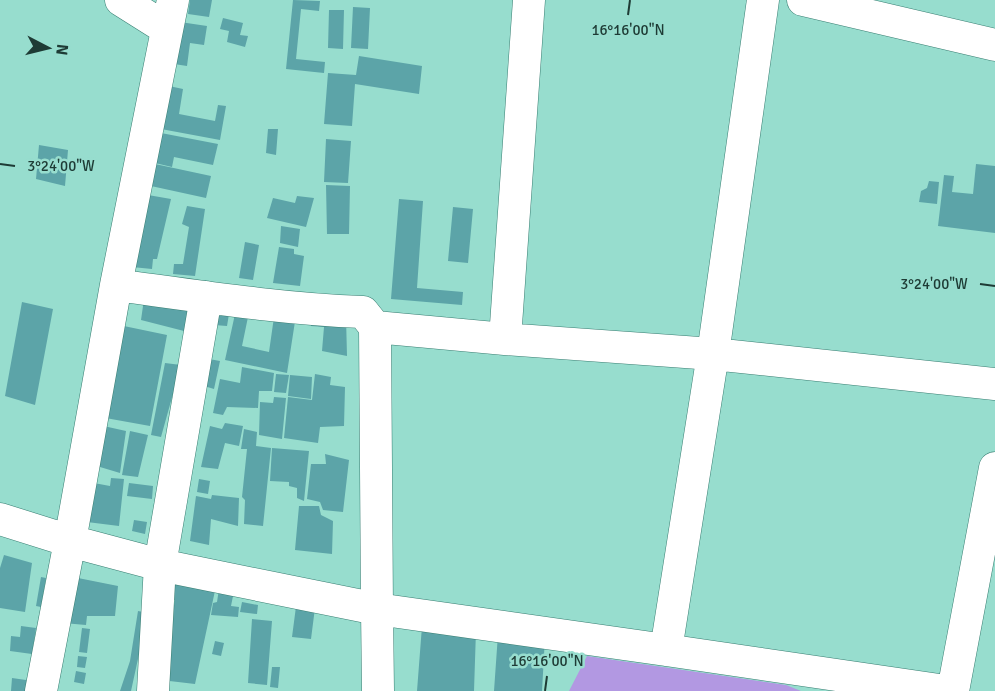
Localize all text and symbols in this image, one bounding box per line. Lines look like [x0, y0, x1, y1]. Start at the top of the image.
north arrow [18, 18, 78, 78]
text: 16°16'00"N [591, 21, 665, 39]
text: N [51, 43, 72, 56]
text: 3°24'00"W [27, 157, 95, 175]
text: 3°24'00"W [900, 275, 968, 293]
text: 16°16'00"N [510, 652, 584, 670]

